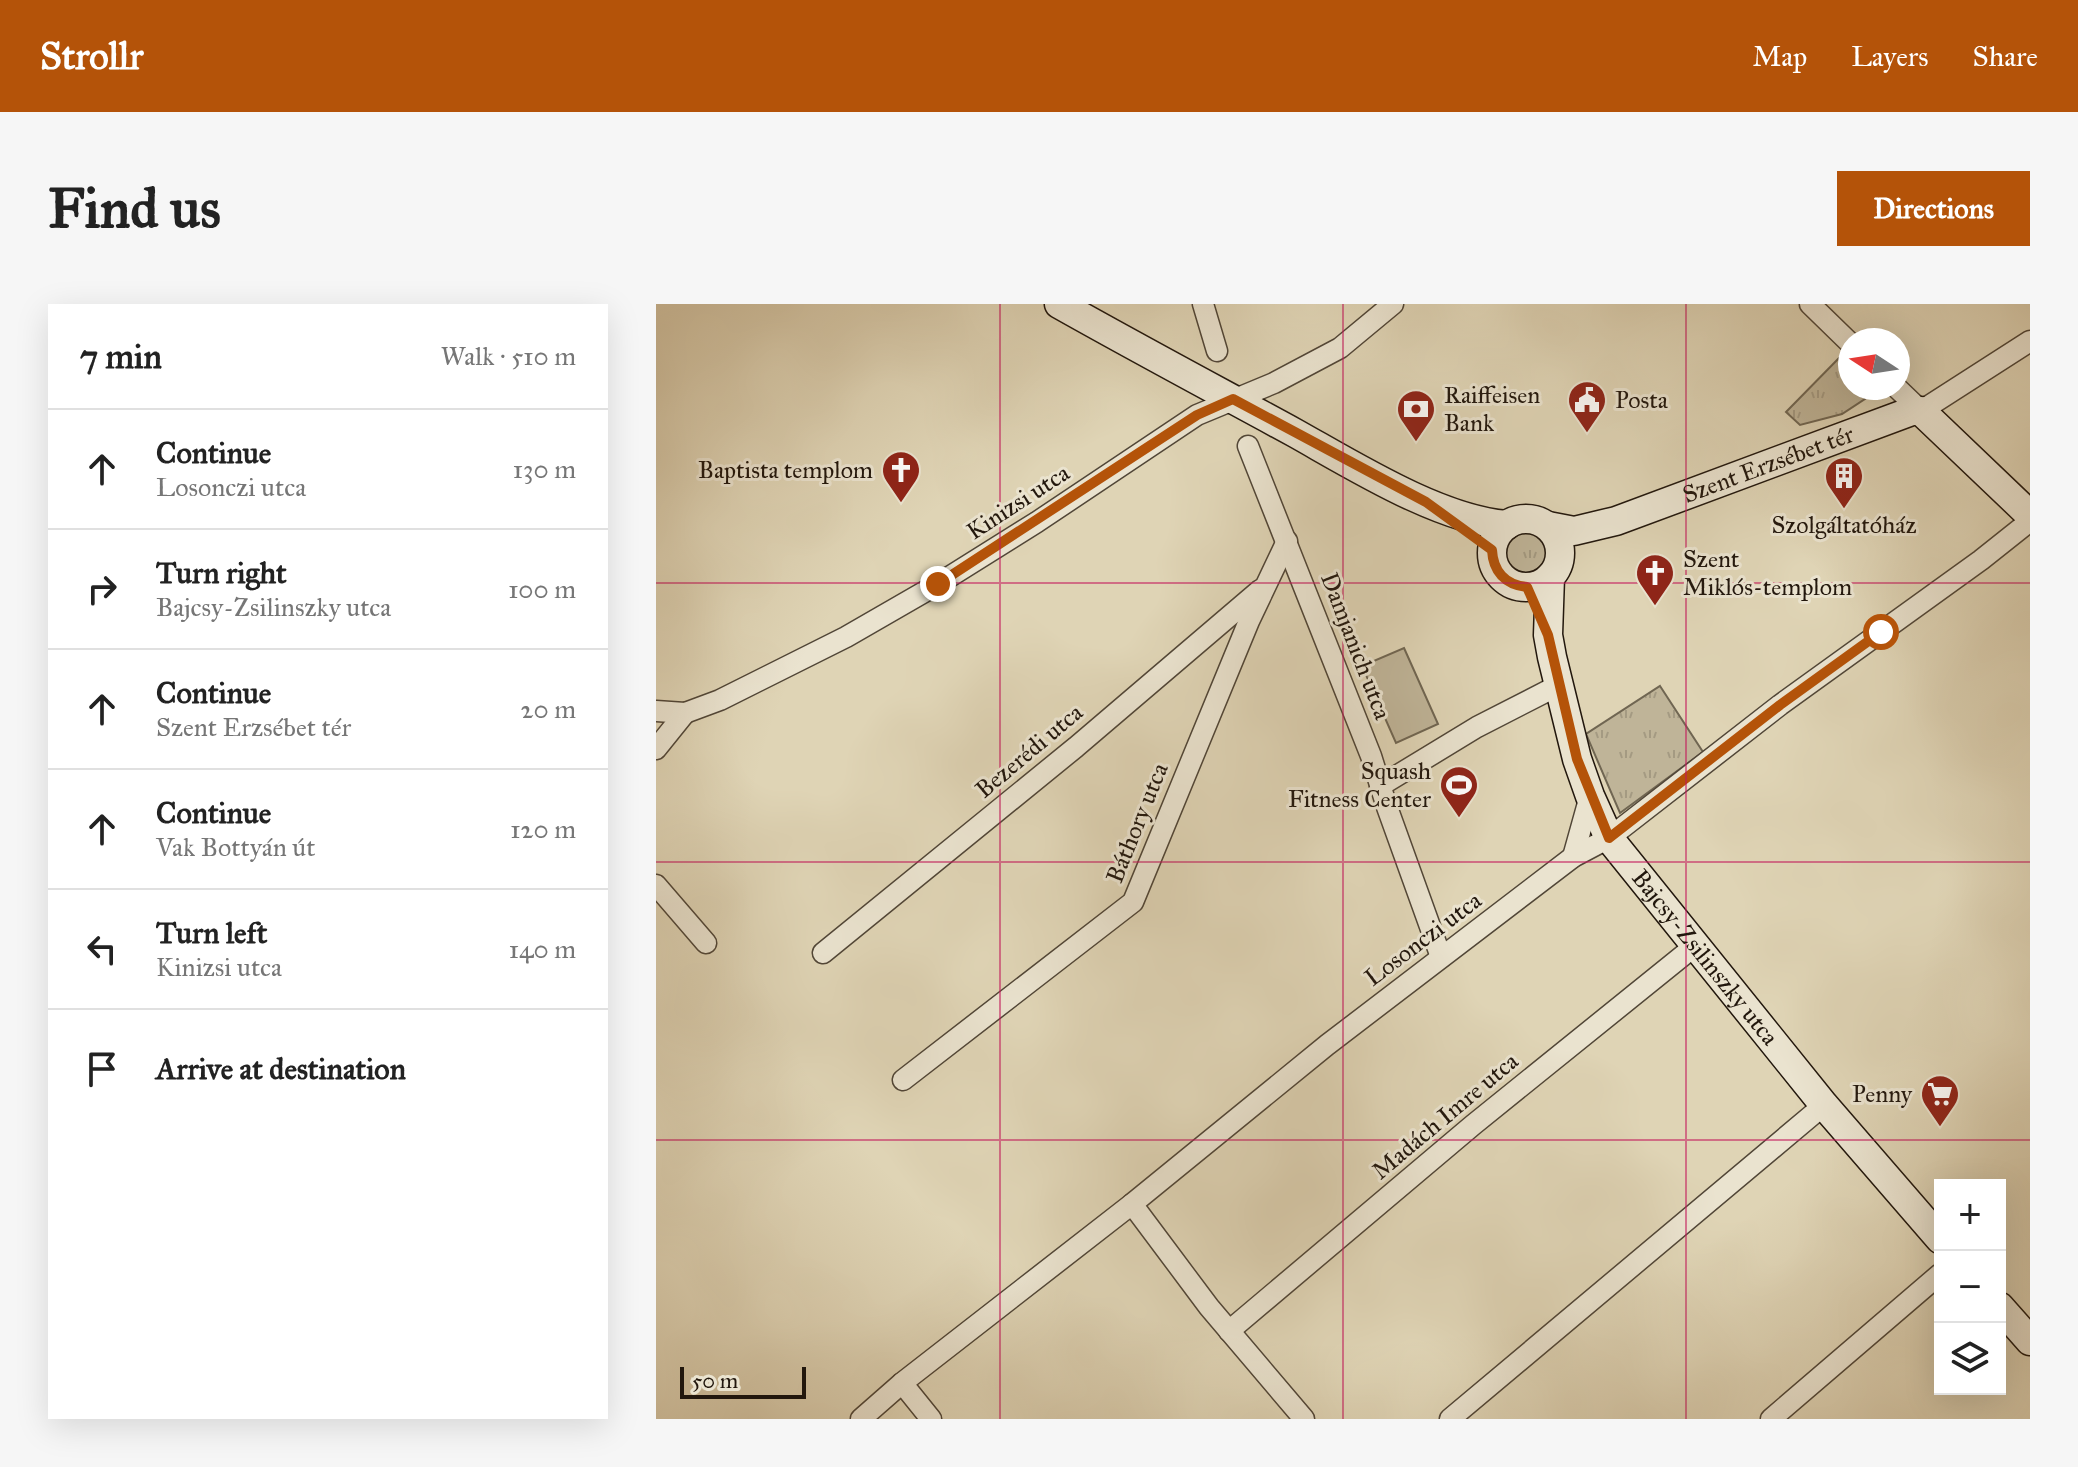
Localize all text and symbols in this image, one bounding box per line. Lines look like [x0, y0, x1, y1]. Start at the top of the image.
text: Strollr [40, 33, 143, 79]
text: Map [1752, 39, 1807, 74]
text: Layers [1851, 39, 1929, 74]
text: Share [1973, 39, 2038, 74]
button: Directions [1837, 171, 2030, 246]
text: Find us [48, 174, 221, 242]
north arrow [1838, 328, 1910, 400]
text: 7 min [80, 336, 162, 377]
text: Walk · 510 m [441, 340, 576, 372]
public building icon: Posta [1566, 379, 1608, 434]
place label: Raiffeisen Bank [1444, 380, 1540, 438]
place label: Posta [1615, 385, 1669, 415]
bank icon: Raiffeisen Bank [1395, 388, 1437, 443]
street label: Szent Erzsébet tér [1678, 419, 1858, 510]
text: Continue [156, 435, 271, 471]
icon: ahead [80, 447, 124, 491]
church icon: Baptista templom [880, 449, 922, 504]
text: 130 m [513, 453, 576, 485]
place label: Baptista templom [698, 455, 873, 485]
building icon: Szolgáltatóház [1823, 455, 1865, 510]
street label: Kinizsi utca [961, 457, 1076, 546]
text: Losonczi utca [156, 471, 306, 503]
place label: Szolgáltatóház [1771, 510, 1917, 540]
place label: Szent Miklós-templom [1683, 544, 1852, 602]
church icon: Szent Miklós-templom [1634, 552, 1676, 607]
text: Turn right [156, 555, 287, 591]
route end [920, 566, 956, 602]
icon: right [80, 567, 124, 611]
street label: Damjanich utca [1314, 568, 1398, 724]
text: 100 m [508, 573, 576, 605]
text: Bajcsy-Zsilinszky utca [156, 591, 391, 623]
route start [1863, 614, 1899, 650]
text: Continue [156, 675, 271, 711]
icon: ahead [80, 687, 124, 731]
text: 20 m [521, 693, 576, 725]
street label: Bezerédi utca [969, 697, 1090, 805]
text: Szent Erzsébet tér [156, 711, 351, 743]
place label: Squash Fitness Center [1288, 756, 1431, 814]
street label: Báthory utca [1099, 758, 1175, 887]
sports icon: Squash Fitness Center [1438, 764, 1480, 819]
text: Continue [156, 795, 271, 831]
icon: ahead [80, 807, 124, 851]
text: 120 m [510, 813, 576, 845]
text: Vak Bottyán út [156, 831, 315, 863]
street label: Bajcsy-Zsilinszky utca [1625, 863, 1786, 1052]
street label: Losonczi utca [1359, 885, 1488, 993]
text: Turn left [156, 915, 267, 951]
icon: left [80, 927, 124, 971]
text: 140 m [509, 933, 576, 965]
text: Kinizsi utca [156, 951, 282, 983]
street label: Madách Imre utca [1366, 1046, 1525, 1186]
icon: arrive [80, 1047, 124, 1091]
text: Arrive at destination [156, 1051, 406, 1087]
supermarket icon: Penny [1919, 1073, 1961, 1128]
place label: Penny [1852, 1079, 1913, 1109]
map controls [1934, 1179, 2006, 1395]
button: + [1934, 1179, 2006, 1251]
button: − [1934, 1251, 2006, 1323]
button: layers [1934, 1323, 2006, 1395]
scale bar [680, 1363, 806, 1399]
text: 50 m [692, 1367, 738, 1394]

